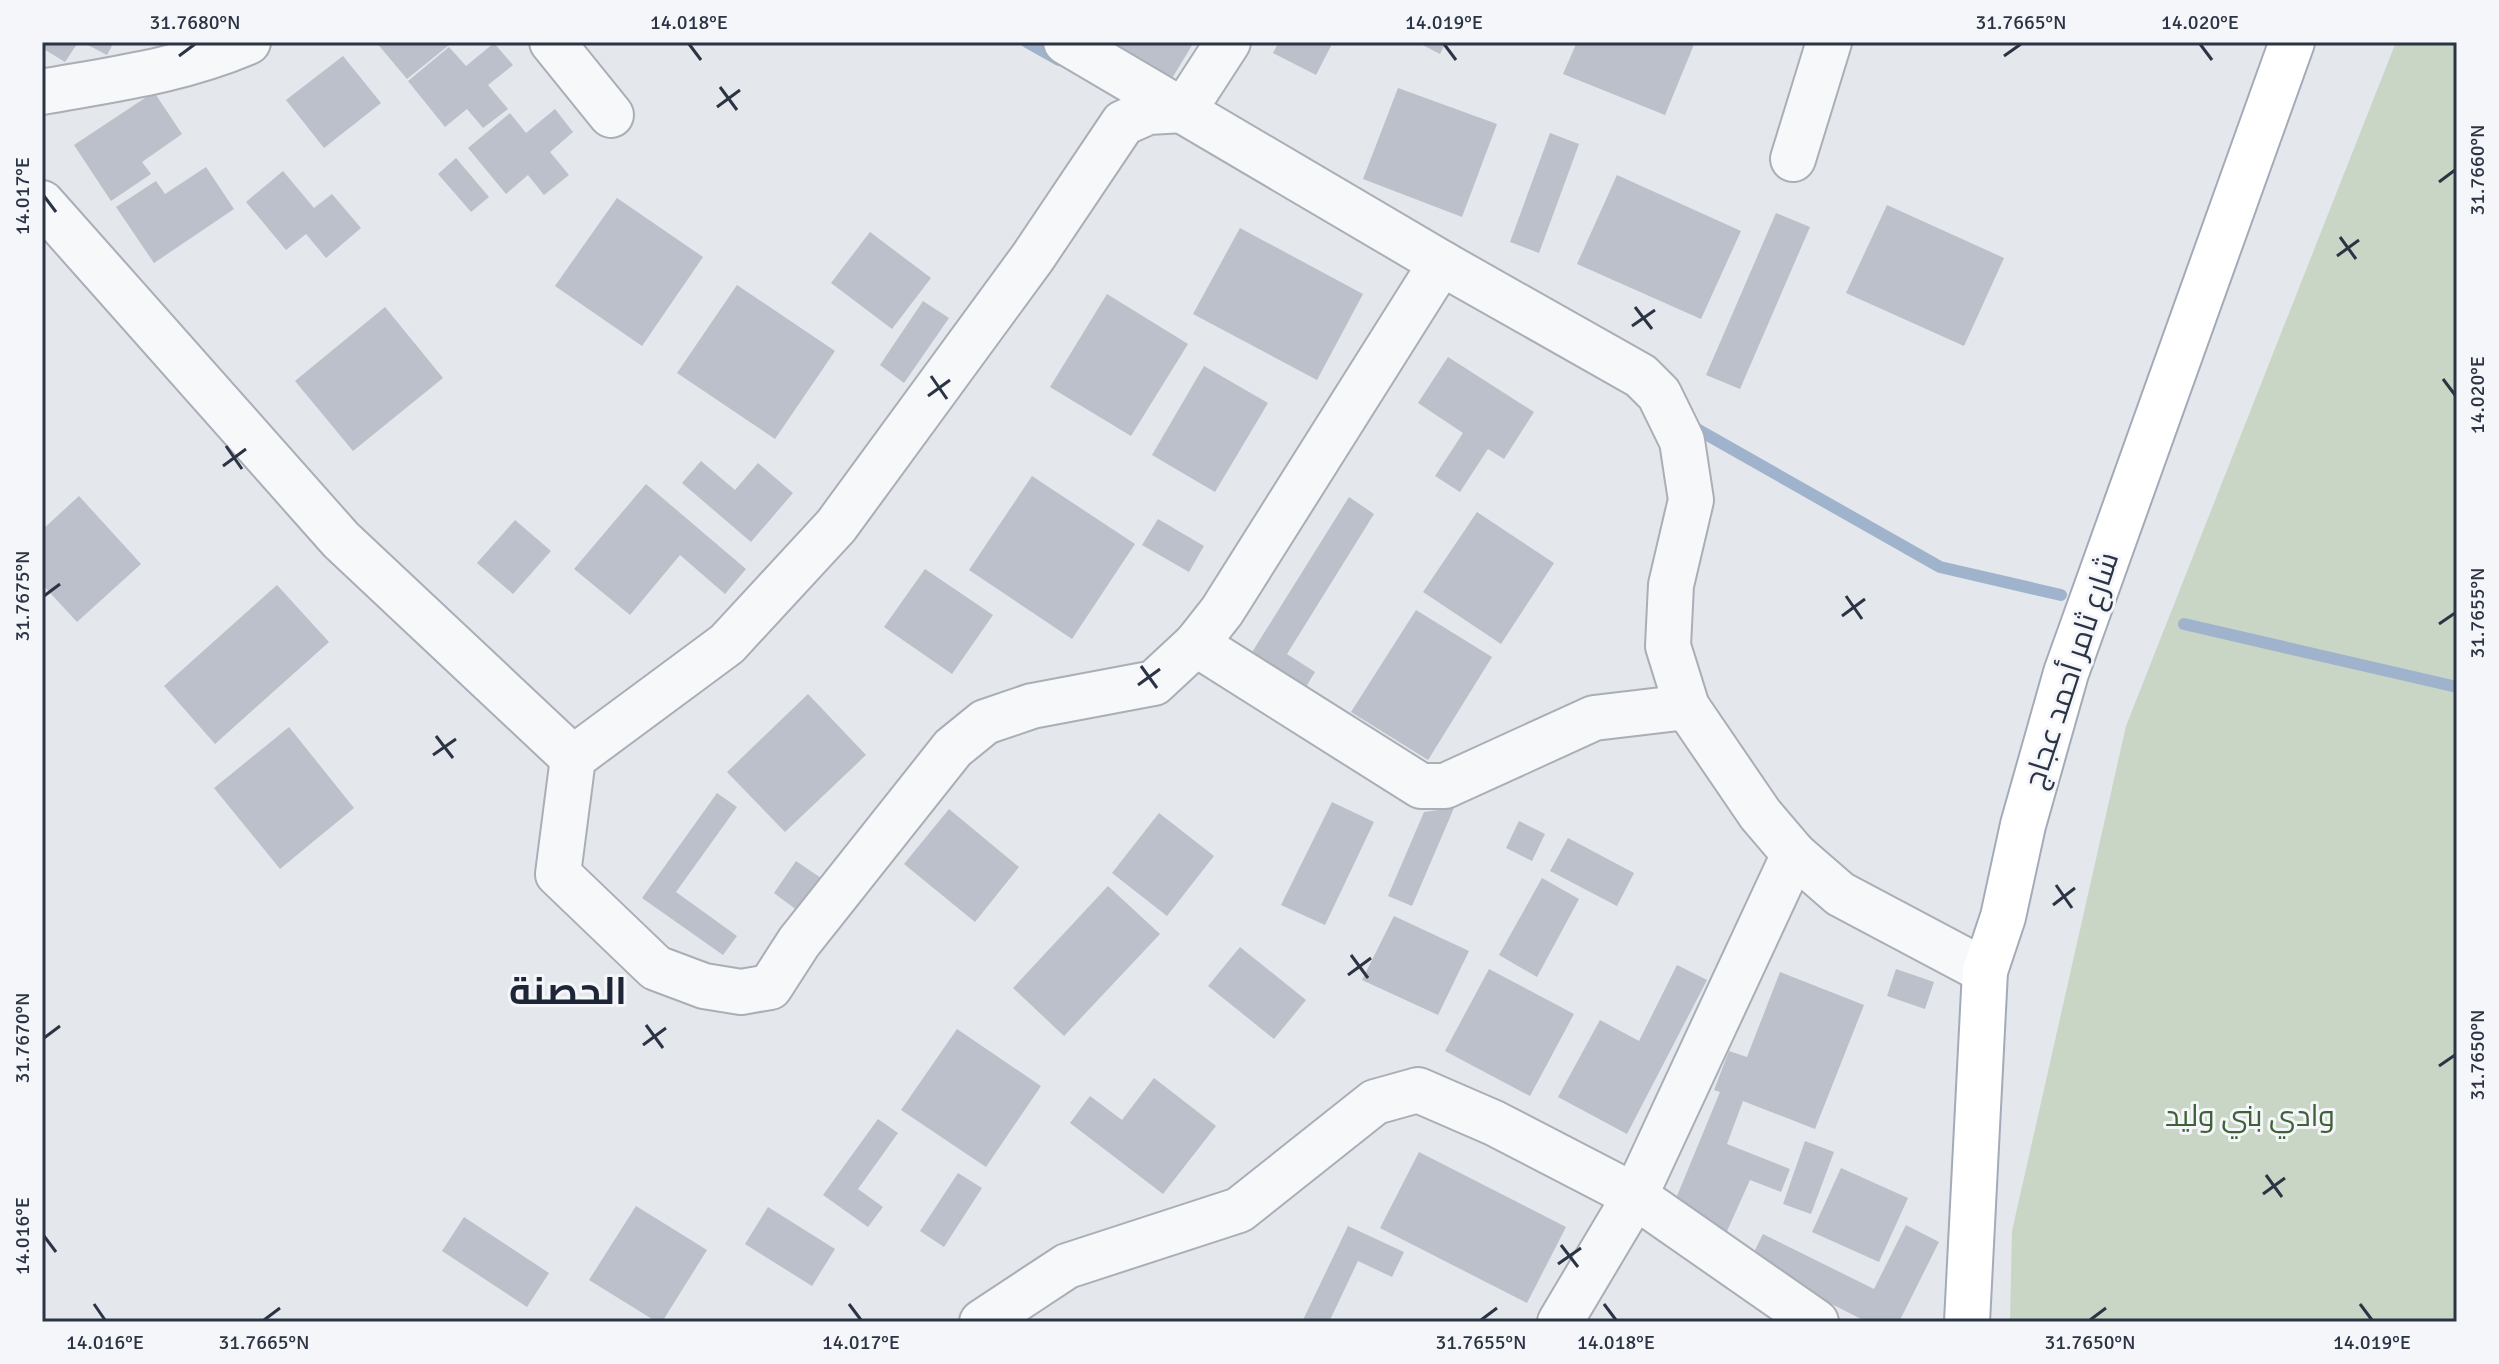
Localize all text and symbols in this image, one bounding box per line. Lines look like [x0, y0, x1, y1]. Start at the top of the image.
text: 31.7680°N [149, 10, 241, 35]
text: 14.018°E [650, 10, 728, 35]
text: 14.019°E [1405, 10, 1483, 35]
text: 31.7665°N [1975, 10, 2067, 35]
text: 14.020°E [2161, 10, 2239, 35]
text: 31.7660°N [2465, 124, 2490, 216]
text: 14.017°E [10, 157, 35, 235]
text: 14.020°E [2465, 356, 2490, 434]
street label: شارع ثامر أحمد عجاج [2015, 547, 2128, 793]
text: 31.7675°N [10, 550, 35, 642]
text: 31.7655°N [2465, 567, 2490, 659]
district label: الحصنة [509, 968, 627, 1015]
text: 31.7670°N [10, 992, 35, 1084]
text: 31.7650°N [2465, 1009, 2490, 1101]
park label: وادي بني وليد [2165, 1098, 2335, 1139]
text: 14.016°E [10, 1197, 35, 1275]
text: 14.016°E [66, 1330, 144, 1355]
text: 31.7665°N [218, 1330, 310, 1355]
text: 14.017°E [822, 1330, 900, 1355]
text: 31.7655°N [1435, 1330, 1527, 1355]
text: 14.018°E [1577, 1330, 1655, 1355]
text: 31.7650°N [2044, 1330, 2136, 1355]
text: 14.019°E [2333, 1330, 2411, 1355]

